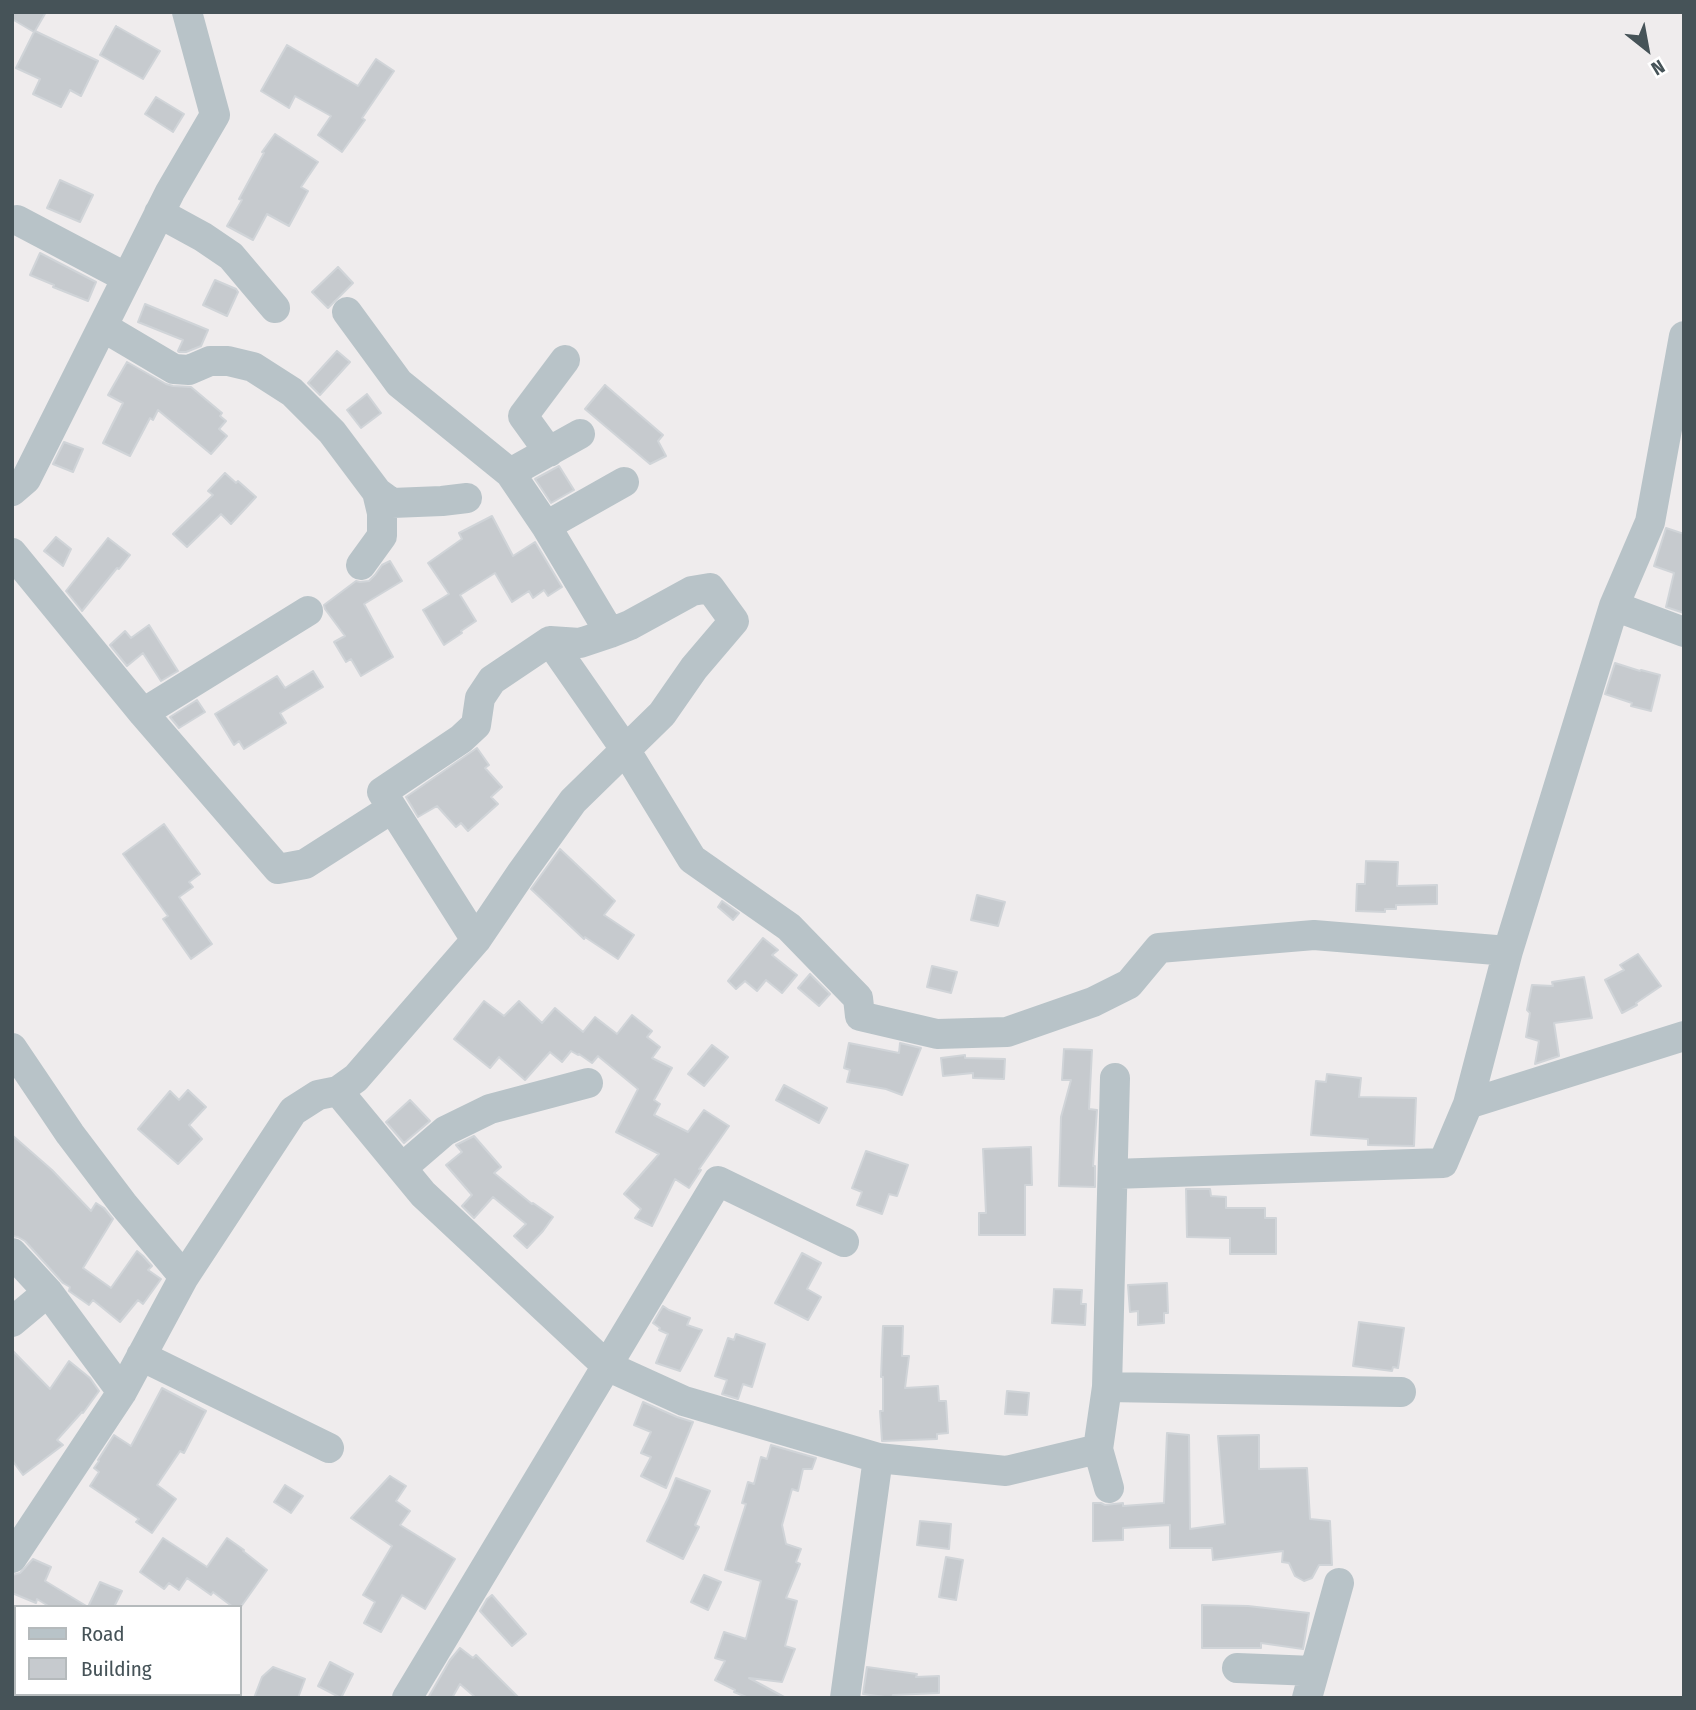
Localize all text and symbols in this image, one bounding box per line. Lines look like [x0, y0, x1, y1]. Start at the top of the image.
north arrow [1612, 14, 1682, 84]
text: N [1647, 55, 1669, 80]
legend [14, 1605, 242, 1696]
text: Road [81, 1621, 125, 1647]
text: Building [81, 1656, 152, 1682]

